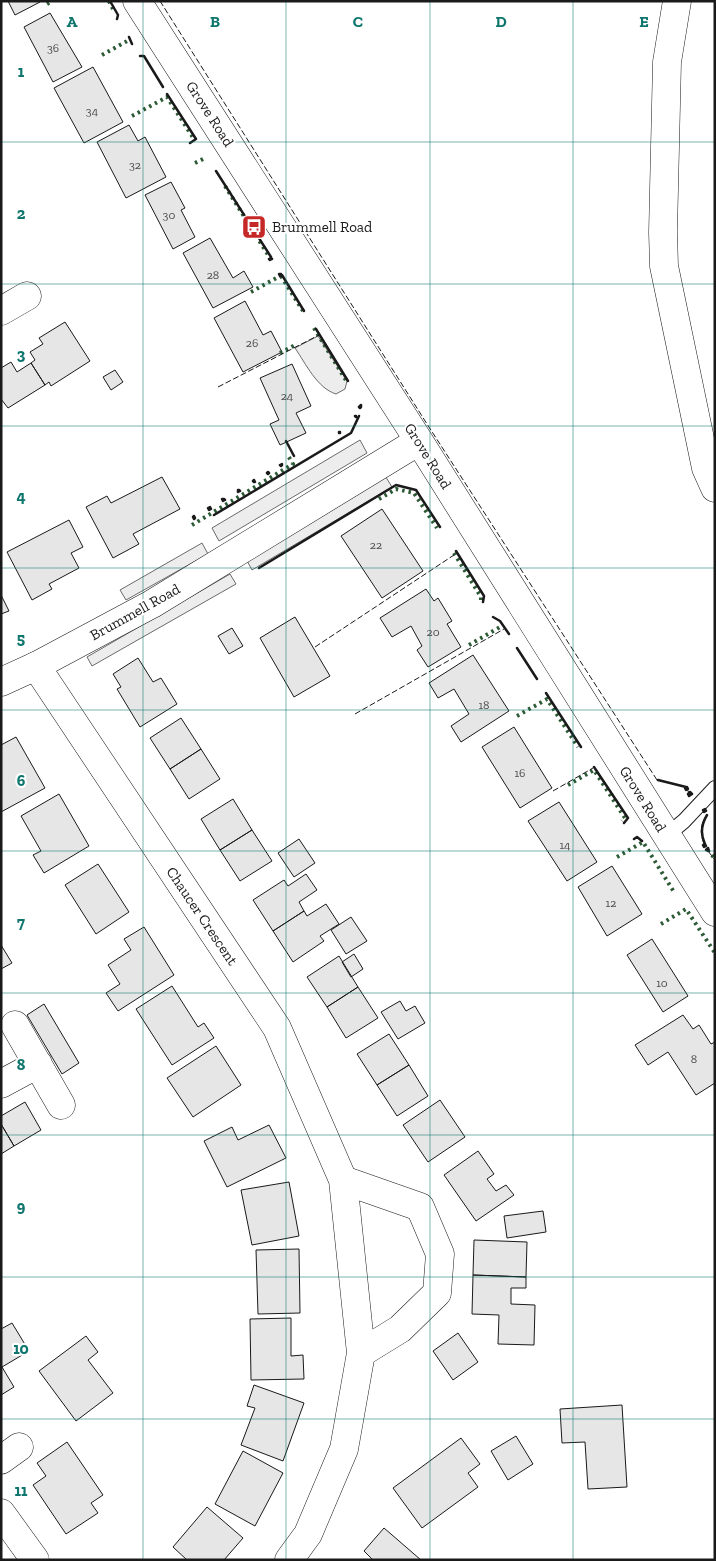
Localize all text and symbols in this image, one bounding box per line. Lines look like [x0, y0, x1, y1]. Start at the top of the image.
text: A [67, 12, 78, 31]
text: B [210, 12, 220, 31]
text: C [353, 12, 363, 31]
text: D [495, 12, 507, 31]
text: E [639, 12, 649, 31]
house number: 36 [47, 41, 59, 55]
text: 1 [18, 62, 25, 81]
street label: Grove Road [182, 78, 238, 151]
house number: 34 [86, 104, 99, 118]
house number: 32 [129, 158, 141, 172]
text: 2 [17, 204, 26, 223]
house number: 30 [163, 208, 175, 222]
bus stop icon: Brummell Road [241, 214, 267, 240]
place label: Brummell Road [272, 218, 373, 236]
house number: 28 [207, 268, 219, 282]
house number: 26 [246, 336, 258, 350]
text: 3 [17, 345, 26, 364]
house number: 24 [281, 389, 294, 403]
street label: Grove Road [401, 420, 456, 493]
text: 4 [16, 487, 26, 506]
house number: 22 [370, 538, 382, 552]
street label: Brummell Road [87, 579, 184, 644]
house number: 20 [426, 625, 440, 639]
text: 5 [17, 629, 25, 648]
house number: 18 [478, 698, 490, 712]
street label: Grove Road [616, 763, 671, 836]
house number: 16 [515, 766, 526, 780]
text: 6 [17, 771, 26, 790]
house number: 14 [559, 838, 571, 852]
street label: Chaucer Crescent [162, 863, 242, 969]
house number: 12 [606, 896, 616, 910]
text: 7 [17, 913, 25, 932]
house number: 10 [656, 976, 668, 990]
house number: 8 [691, 1052, 697, 1066]
text: 8 [17, 1055, 26, 1074]
text: 9 [17, 1197, 26, 1216]
text: 10 [13, 1339, 29, 1358]
text: 11 [15, 1481, 28, 1500]

